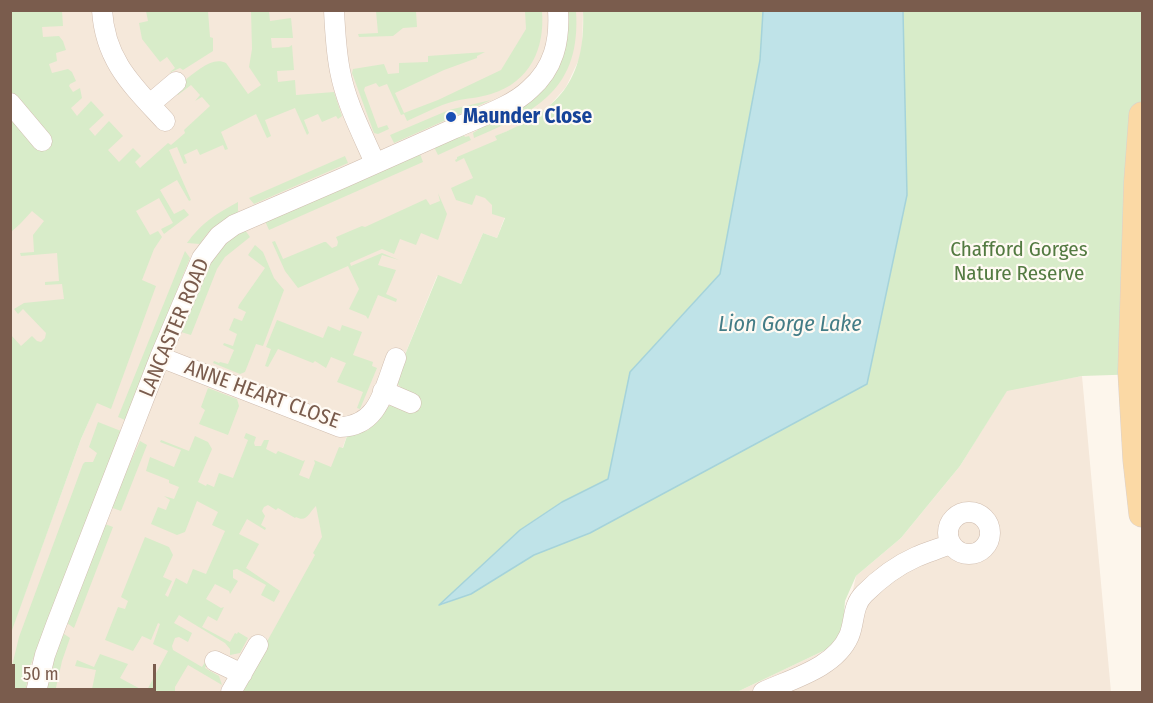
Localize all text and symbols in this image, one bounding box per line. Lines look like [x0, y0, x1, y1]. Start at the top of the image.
place label: Maunder Close [463, 104, 592, 130]
marker: Maunder Close [444, 110, 458, 124]
park label: Chafford Gorges Nature Reserve [950, 237, 1088, 287]
street label: LANCASTER ROAD [134, 255, 216, 401]
water label: Lion Gorge Lake [718, 312, 862, 338]
street label: ANNE HEART CLOSE [181, 355, 343, 435]
scale bar [15, 652, 159, 690]
text: 50 m [23, 663, 59, 685]

